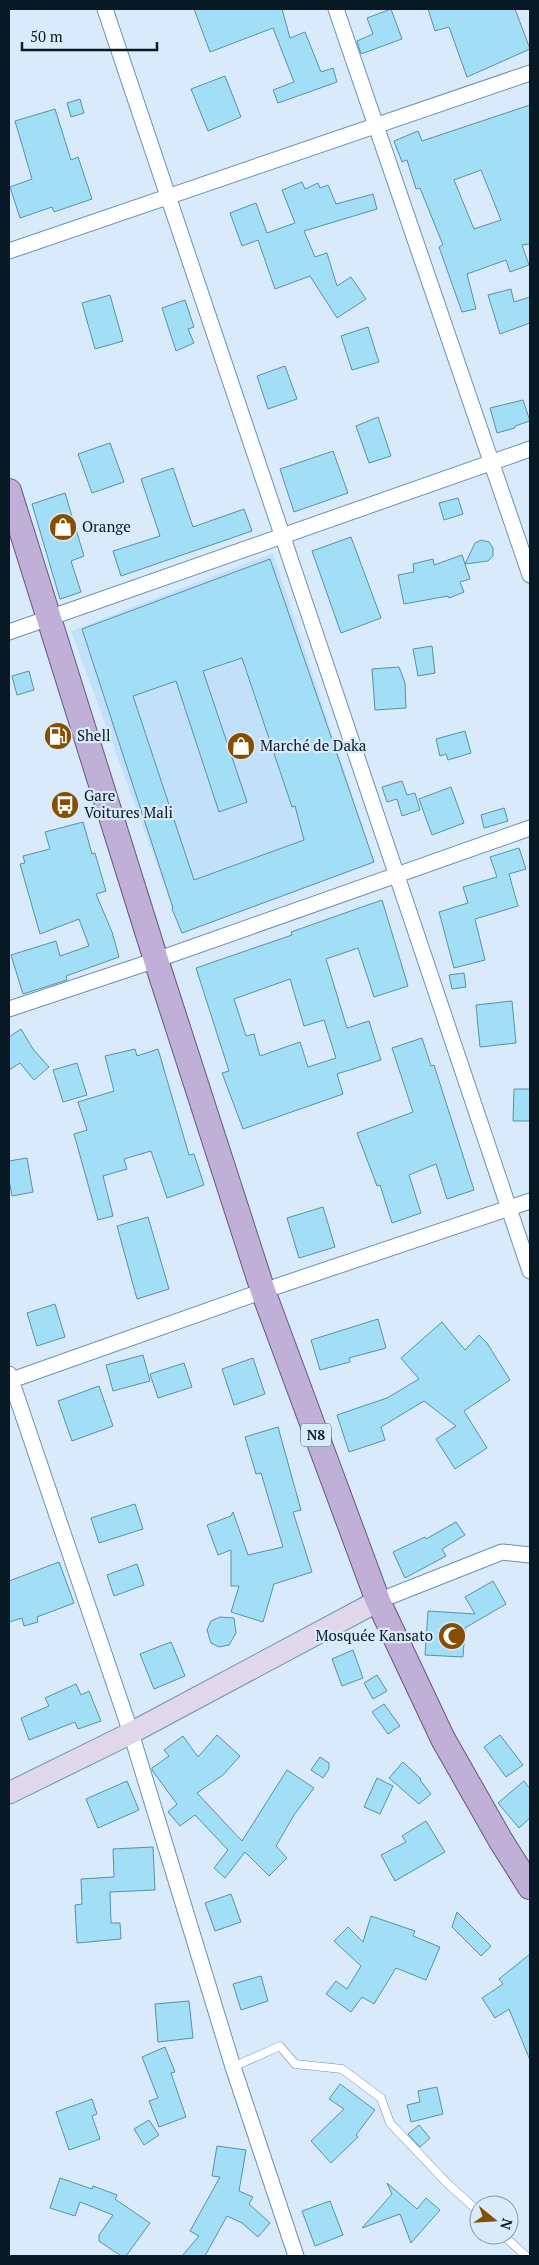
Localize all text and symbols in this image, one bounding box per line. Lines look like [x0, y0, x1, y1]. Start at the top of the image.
scale bar [22, 20, 158, 52]
text: 50 m [30, 26, 63, 46]
shop icon: Orange [48, 512, 78, 542]
place label: Orange [82, 516, 131, 536]
fuel station icon: Shell [43, 721, 73, 751]
place label: Shell [77, 725, 110, 745]
shop icon: Marché de Daka [226, 731, 256, 761]
place label: Marché de Daka [260, 735, 367, 755]
place label: Gare Voitures Mali [84, 785, 173, 822]
bus stop icon: Gare Voitures Mali [50, 790, 80, 820]
road number: N8 [301, 1424, 331, 1446]
mosque icon: Mosquée Kansato [437, 1621, 467, 1651]
place label: Mosquée Kansato [316, 1625, 433, 1645]
north arrow [469, 2195, 519, 2245]
text: N [496, 2216, 518, 2233]

